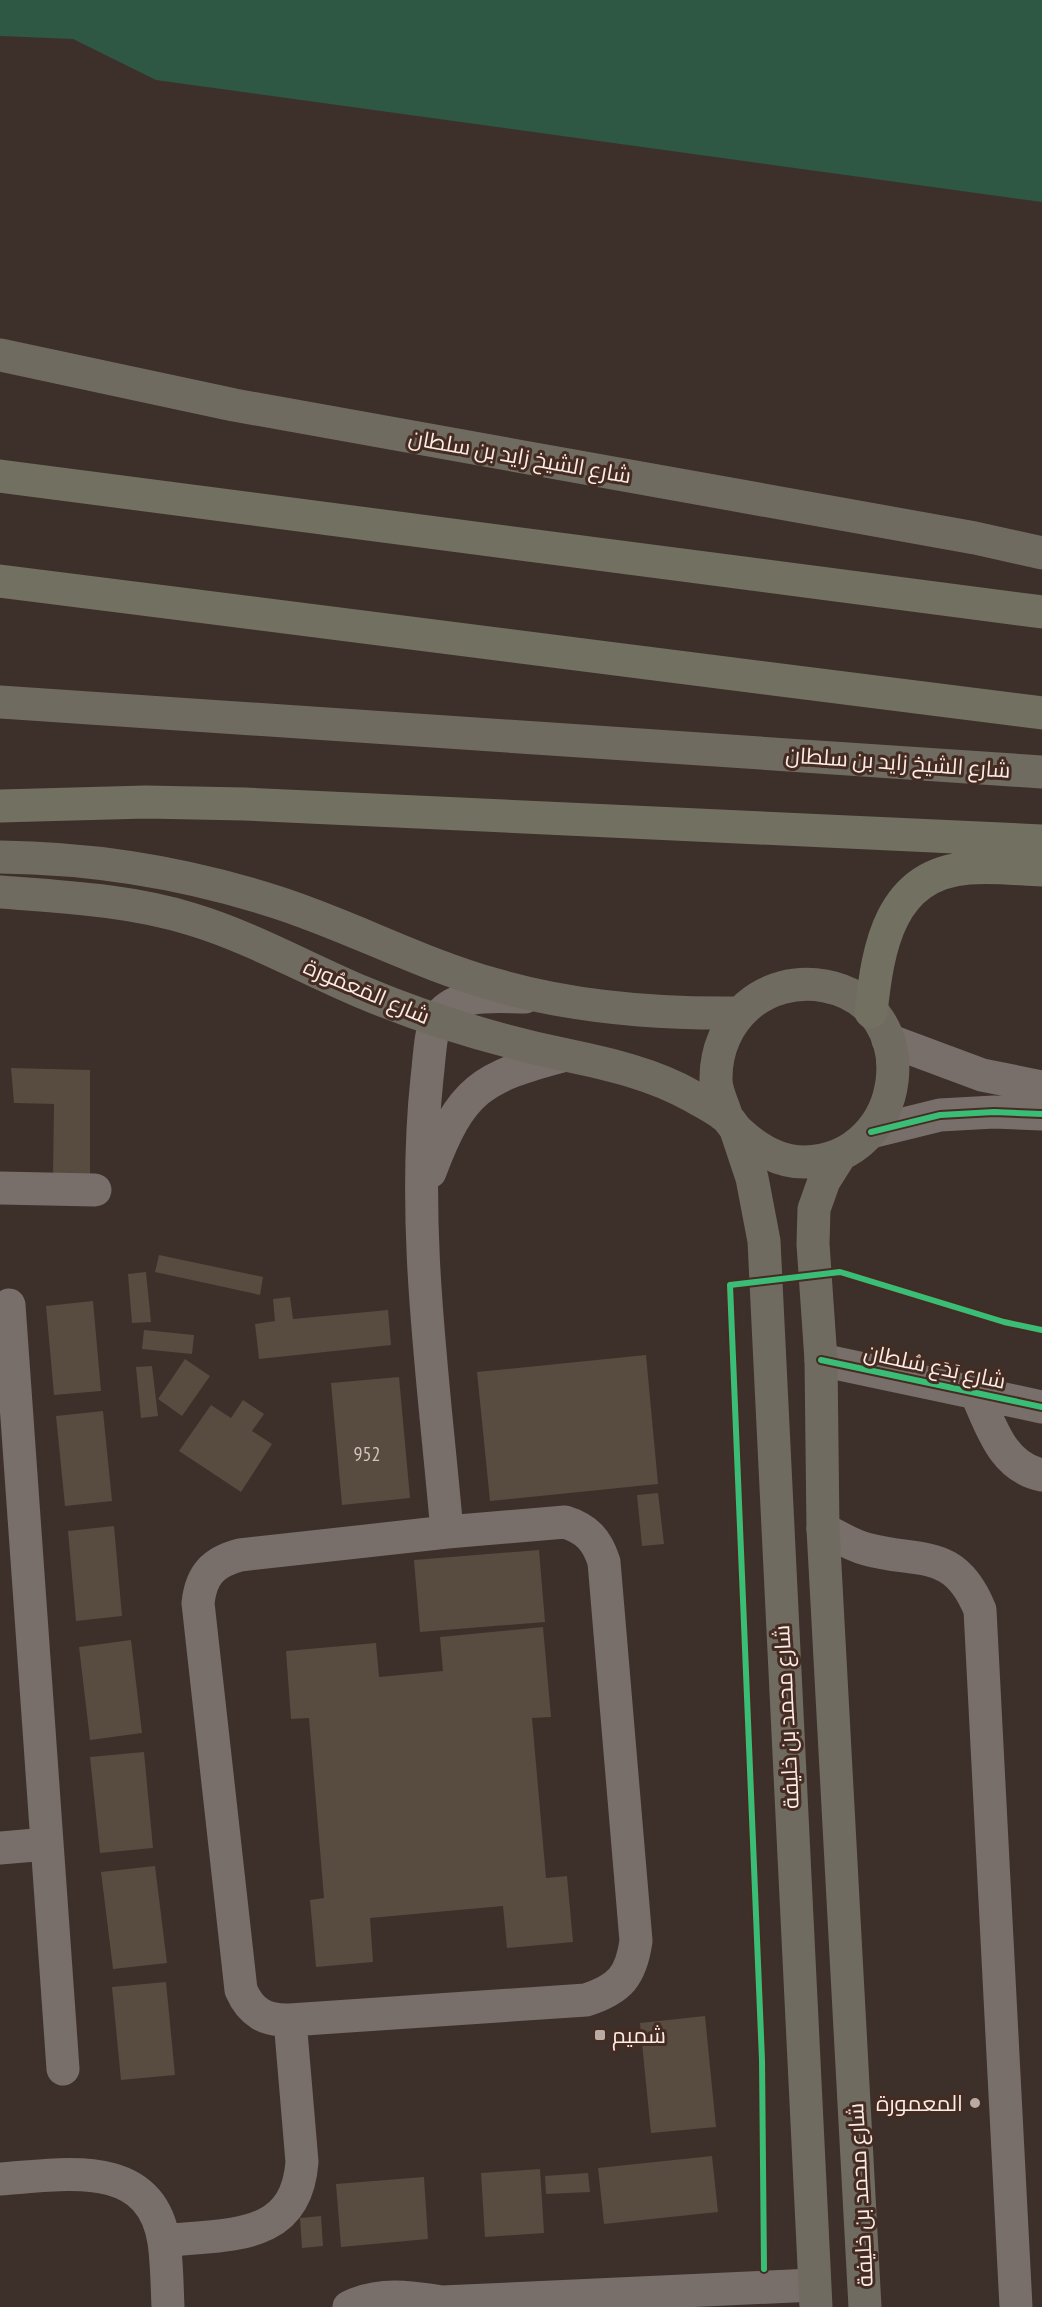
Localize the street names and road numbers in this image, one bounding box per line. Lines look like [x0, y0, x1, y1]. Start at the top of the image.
street label: شارع الشيخ زايد بن سلطان [406, 423, 634, 490]
street label: شارع الشيخ زايد بن سلطان [784, 740, 1012, 785]
street label: شارع المَعمُورة [299, 952, 434, 1031]
street label: شارع بَدَع سُلطان [861, 1337, 1008, 1396]
street label: شارع محمد بن خليفة [767, 1624, 806, 1810]
street label: شارع محمد بن خليفة [841, 2102, 880, 2288]

